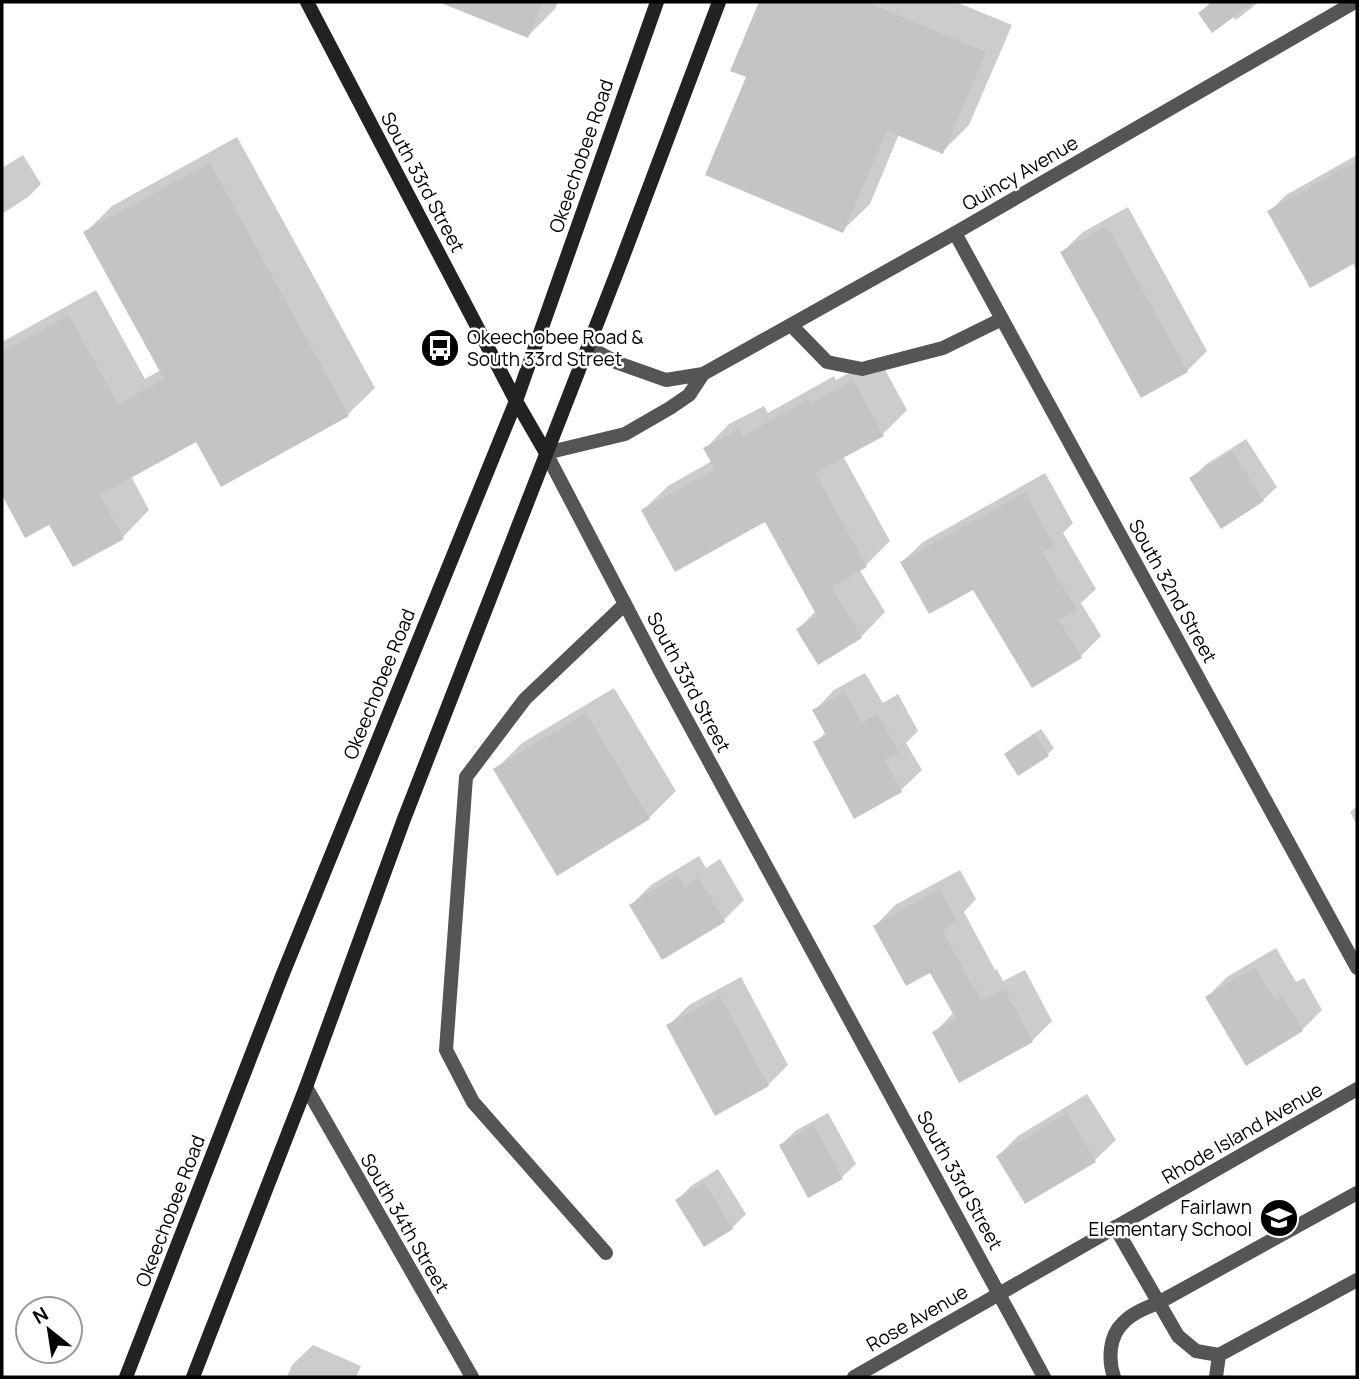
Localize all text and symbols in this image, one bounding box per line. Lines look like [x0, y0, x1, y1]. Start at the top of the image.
street label: Okeechobee Road [543, 76, 619, 236]
street label: South 33rd Street [375, 107, 471, 257]
street label: Quincy Avenue [957, 129, 1083, 217]
place label: Okeechobee Road & South 33rd Street [467, 324, 644, 372]
bus stop icon: Okeechobee Road & South 33rd Street [419, 327, 461, 369]
street label: South 32nd Street [1123, 515, 1223, 667]
street label: Okeechobee Road [337, 605, 421, 763]
street label: South 33rd Street [641, 607, 737, 757]
street label: Rhode Island Avenue [1157, 1076, 1327, 1190]
street label: South 33rd Street [911, 1106, 1009, 1254]
street label: Okeechobee Road [129, 1131, 211, 1291]
street label: South 34th Street [354, 1148, 456, 1298]
place label: Fairlawn Elementary School [1089, 1194, 1252, 1242]
school or university icon: Fairlawn Elementary School [1258, 1197, 1300, 1239]
street label: Rose Avenue [862, 1278, 972, 1358]
north arrow [14, 1295, 84, 1365]
text: N [28, 1301, 53, 1330]

